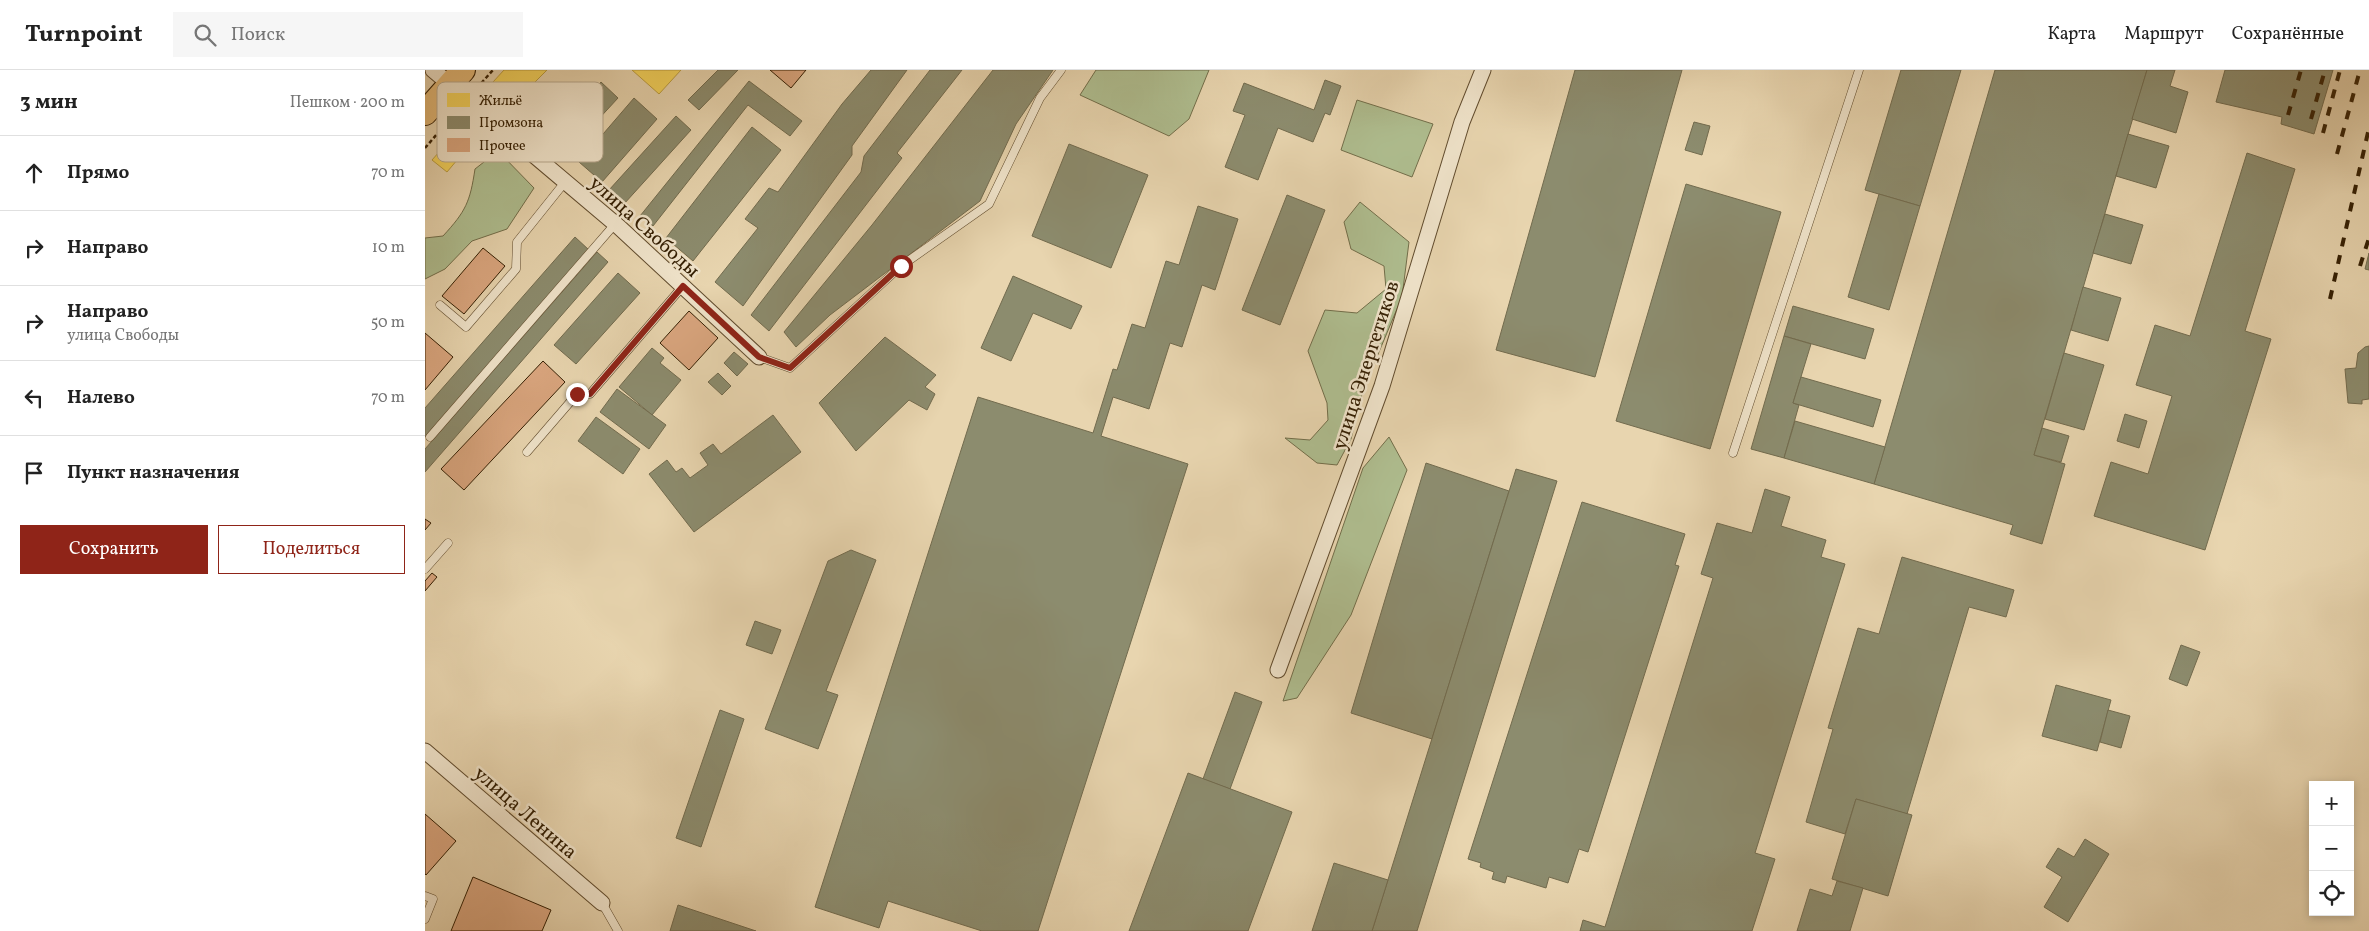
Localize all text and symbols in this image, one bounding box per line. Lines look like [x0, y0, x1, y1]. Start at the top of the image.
search box [173, 12, 523, 57]
text: Turnpoint [25, 18, 143, 52]
icon: search [191, 21, 219, 49]
text: Поиск [231, 22, 285, 48]
text: Карта [2047, 22, 2096, 47]
text: Маршрут [2124, 22, 2204, 47]
text: Сохранённые [2232, 22, 2344, 47]
legend [437, 82, 603, 162]
text: 3 мин [20, 88, 78, 117]
text: Пешком · 200 m [290, 92, 405, 114]
text: Жильё [479, 92, 523, 111]
text: Промзона [479, 114, 543, 133]
text: Прочее [479, 137, 526, 156]
icon: ahead [20, 159, 48, 187]
text: Прямо [67, 160, 129, 186]
text: 70 m [371, 162, 405, 184]
street label: улица Свободы [582, 170, 705, 285]
icon: right [20, 234, 48, 262]
text: Направо [67, 235, 149, 261]
text: 10 m [372, 237, 405, 259]
route start [890, 255, 913, 278]
street label: улица Энергетиков [1326, 277, 1407, 454]
text: Направо [67, 299, 149, 325]
icon: right [20, 309, 48, 337]
text: 50 m [371, 312, 405, 334]
text: улица Свободы [67, 325, 179, 347]
route end [566, 383, 589, 406]
icon: left [20, 384, 48, 412]
text: Налево [67, 385, 135, 411]
text: 70 m [371, 387, 405, 409]
icon: arrive [20, 459, 48, 487]
text: Пункт назначения [67, 460, 240, 486]
button: Сохранить [20, 525, 208, 574]
button: Поделиться [218, 525, 405, 574]
street label: улица Ленина [467, 761, 583, 866]
map controls [2309, 781, 2354, 916]
button: + [2309, 781, 2354, 826]
button: − [2309, 826, 2354, 871]
button: locate [2309, 871, 2354, 916]

